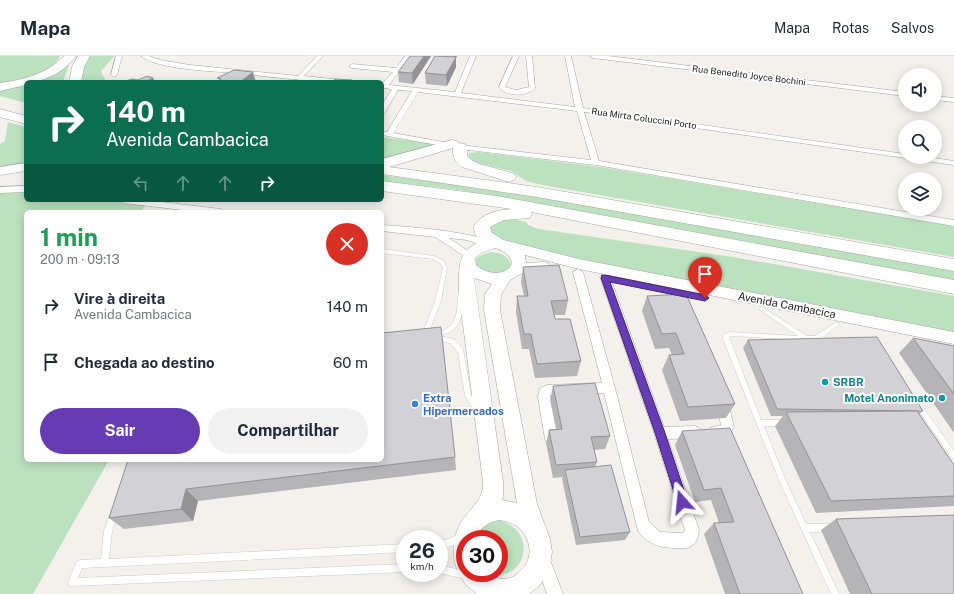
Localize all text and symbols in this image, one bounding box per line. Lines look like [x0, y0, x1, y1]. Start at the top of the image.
text: Mapa [20, 17, 70, 39]
text: Mapa [774, 20, 810, 36]
text: Rotas [832, 20, 869, 36]
text: Salvos [891, 20, 934, 36]
street label: Rua Benedito Joyce Bochini [692, 63, 806, 87]
map controls [898, 68, 942, 216]
button: sound [898, 68, 942, 112]
text: 140 m [106, 95, 186, 128]
icon: right [40, 96, 92, 148]
street label: Rua Mirta Coluccini Porto [591, 105, 697, 131]
button: search [898, 120, 942, 164]
text: Avenida Cambacica [106, 129, 269, 150]
icon: left [130, 172, 152, 194]
icon: ahead [172, 172, 194, 194]
icon: ahead [214, 172, 236, 194]
icon: right [256, 172, 278, 194]
button: layers [898, 172, 942, 216]
text: 1 min [40, 223, 98, 251]
button: close [326, 223, 368, 265]
text: 200 m · 09:13 [40, 252, 120, 267]
pin [688, 257, 722, 298]
icon: arrive [694, 263, 716, 285]
text: Vire à direita [74, 290, 165, 307]
street label: Avenida Cambacica [737, 290, 837, 320]
icon: right [40, 295, 62, 317]
text: 140 m [327, 298, 368, 315]
text: Avenida Cambacica [74, 307, 192, 322]
icon: arrive [40, 351, 62, 373]
text: Chegada ao destino [74, 354, 215, 371]
text: 60 m [333, 354, 368, 371]
place label: SRBR [833, 376, 864, 388]
marker: SRBR [820, 377, 830, 387]
place label: Extra Hipermercados [423, 392, 504, 417]
place label: Motel Anonimato [844, 392, 934, 404]
marker: Motel Anonimato [937, 393, 947, 403]
marker: Extra Hipermercados [410, 399, 420, 409]
button: Sair [40, 408, 200, 454]
button: Compartilhar [208, 408, 368, 454]
position arrow [661, 481, 703, 523]
speed limit sign: 30 [456, 530, 508, 582]
text: 26 [409, 539, 435, 563]
text: km/h [410, 560, 434, 572]

